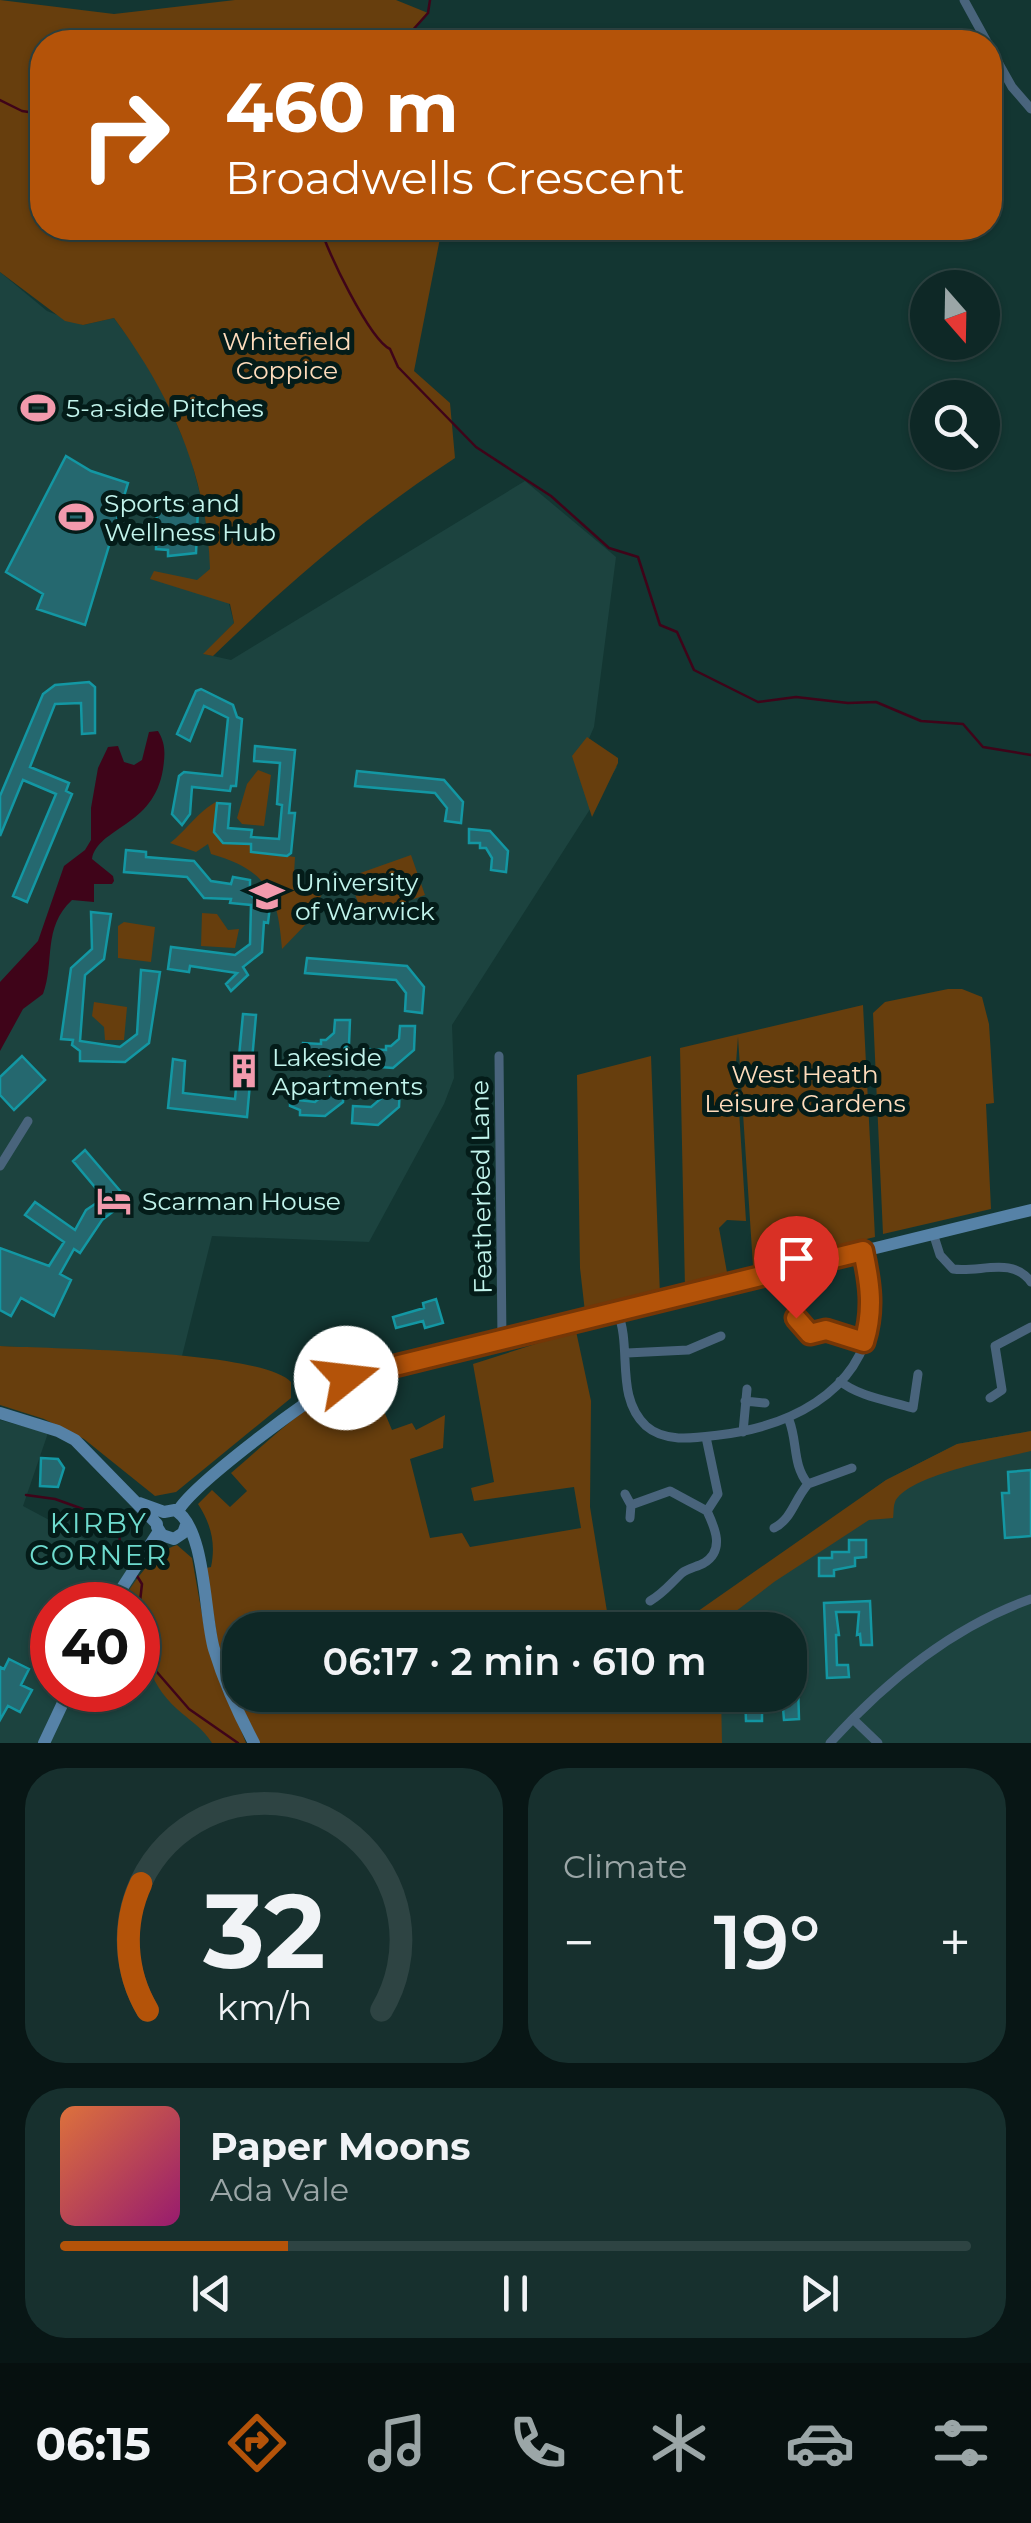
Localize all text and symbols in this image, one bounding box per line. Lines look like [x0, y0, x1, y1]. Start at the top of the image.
text: 460 m [225, 64, 459, 150]
icon: right [60, 70, 190, 200]
text: Broadwells Crescent [225, 150, 685, 205]
north arrow [910, 270, 1000, 360]
map controls [910, 270, 1000, 470]
park label: Whitefield Coppice [222, 326, 352, 385]
button: search [910, 380, 1000, 470]
sports icon: 5-a-side Pitches [19, 389, 57, 427]
place label: 5-a-side Pitches [66, 393, 264, 423]
place label: Sports and Wellness Hub [104, 488, 276, 547]
sports icon: Sports and Wellness Hub [57, 498, 95, 536]
place label: University of Warwick [295, 867, 435, 926]
school or university icon: University of Warwick [248, 877, 286, 915]
place label: Lakeside Apartments [272, 1042, 423, 1101]
building icon: Lakeside Apartments [225, 1052, 263, 1090]
park label: West Heath Leisure Gardens [704, 1059, 906, 1118]
street label: Featherbed Lane [464, 1080, 498, 1294]
hotel icon: Scarman House [95, 1182, 133, 1220]
place label: Scarman House [142, 1186, 341, 1216]
pin [754, 1216, 839, 1319]
icon: arrive [769, 1231, 824, 1286]
position arrow [294, 1326, 398, 1430]
district label: KIRBY CORNER [29, 1506, 169, 1572]
speed limit sign: 40 [30, 1582, 160, 1712]
text: 06:17 · 2 min · 610 m [323, 1638, 706, 1685]
text: Climate [563, 1847, 687, 1886]
text: 32 [202, 1867, 325, 1994]
text: 19° [713, 1896, 821, 1988]
text: − [563, 1909, 595, 1976]
text: + [939, 1909, 971, 1976]
text: km/h [216, 1985, 312, 2029]
text: Paper Moons [210, 2123, 471, 2170]
text: Ada Vale [210, 2170, 349, 2209]
icon: previous [184, 2266, 239, 2321]
icon: pause [488, 2266, 543, 2321]
icon: next [792, 2266, 847, 2321]
icon: directions [222, 2408, 292, 2478]
icon: music [362, 2408, 432, 2478]
icon: phone [503, 2408, 573, 2478]
icon: climate [644, 2408, 714, 2478]
icon: car [785, 2408, 855, 2478]
icon: filters [926, 2408, 996, 2478]
text: 06:15 [35, 2416, 151, 2471]

